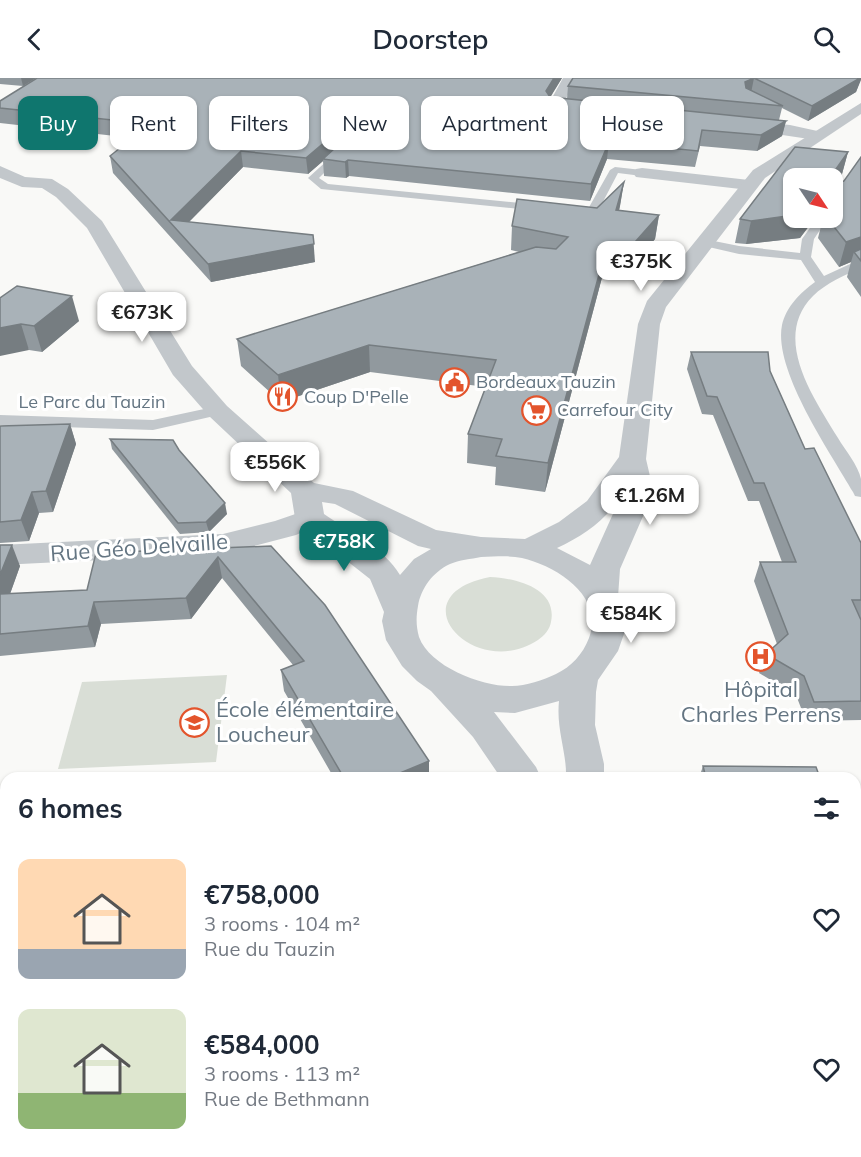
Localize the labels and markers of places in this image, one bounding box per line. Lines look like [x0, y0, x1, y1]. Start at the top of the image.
pin: €375K [599, 241, 683, 292]
pin: €673K [100, 292, 184, 343]
public building icon: Bordeaux Tauzin [439, 366, 471, 398]
place label: Bordeaux Tauzin [476, 370, 616, 393]
restaurant icon: Coup D'Pelle [267, 381, 299, 413]
place label: Coup D'Pelle [304, 385, 409, 408]
supermarket icon: Carrefour City [520, 394, 552, 426]
place label: Carrefour City [557, 398, 673, 421]
pin: €556K [233, 442, 317, 493]
pin: €1.26M [601, 475, 699, 526]
pin: €758K [302, 521, 386, 572]
pin: €584K [589, 593, 673, 644]
hospital icon: Hôpital Charles Perrens [745, 641, 777, 673]
place label: Hôpital Charles Perrens [681, 675, 841, 728]
place label: École élémentaire Loucheur [216, 695, 394, 748]
school or university icon: École élémentaire Loucheur [179, 706, 211, 738]

